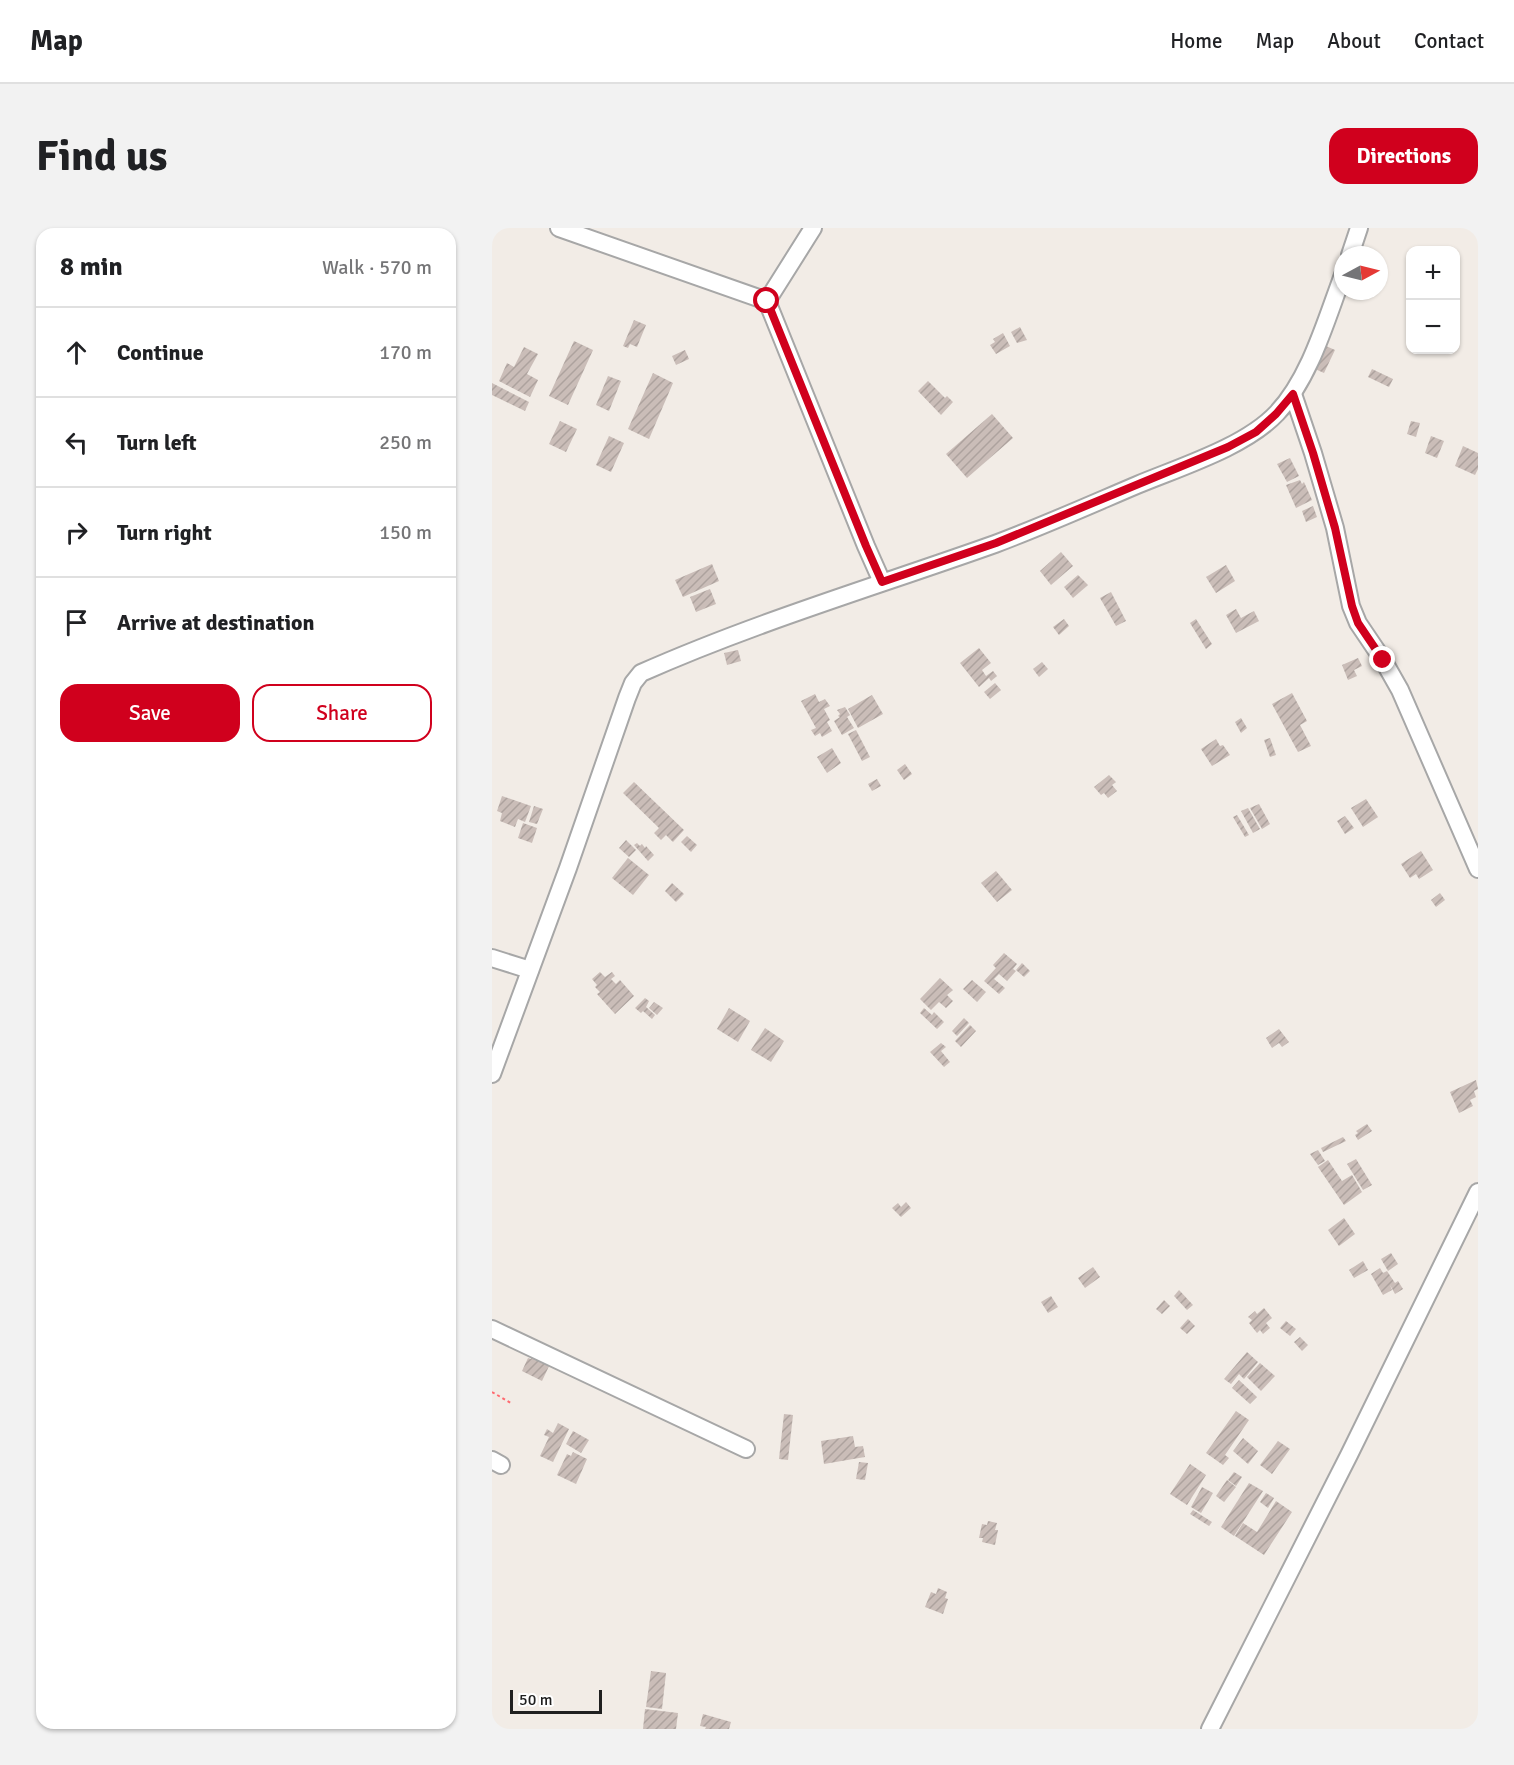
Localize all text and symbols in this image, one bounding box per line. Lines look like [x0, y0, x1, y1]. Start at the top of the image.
text: Map [30, 24, 83, 58]
text: Home [1170, 28, 1223, 54]
text: Map [1256, 28, 1294, 54]
text: About [1327, 28, 1381, 54]
text: Contact [1414, 28, 1484, 54]
button: Directions [1329, 128, 1478, 184]
text: Find us [36, 131, 167, 182]
north arrow [1334, 246, 1388, 300]
map controls [1406, 246, 1460, 354]
button: + [1406, 246, 1460, 300]
text: 8 min [60, 251, 123, 283]
text: Walk · 570 m [322, 255, 432, 280]
route start [753, 287, 779, 313]
button: − [1406, 300, 1460, 354]
icon: ahead [60, 336, 93, 369]
text: Continue [117, 339, 204, 366]
text: 170 m [379, 340, 432, 365]
icon: left [60, 426, 93, 459]
text: Turn left [117, 429, 197, 456]
text: 250 m [379, 430, 432, 455]
icon: right [60, 516, 93, 549]
text: Turn right [117, 519, 212, 546]
text: 150 m [379, 520, 432, 545]
icon: arrive [60, 606, 93, 639]
text: Arrive at destination [117, 609, 314, 636]
route end [1369, 646, 1395, 672]
button: Save [60, 684, 240, 742]
button: Share [252, 684, 432, 742]
scale bar [510, 1687, 602, 1714]
text: 50 m [519, 1690, 553, 1710]

